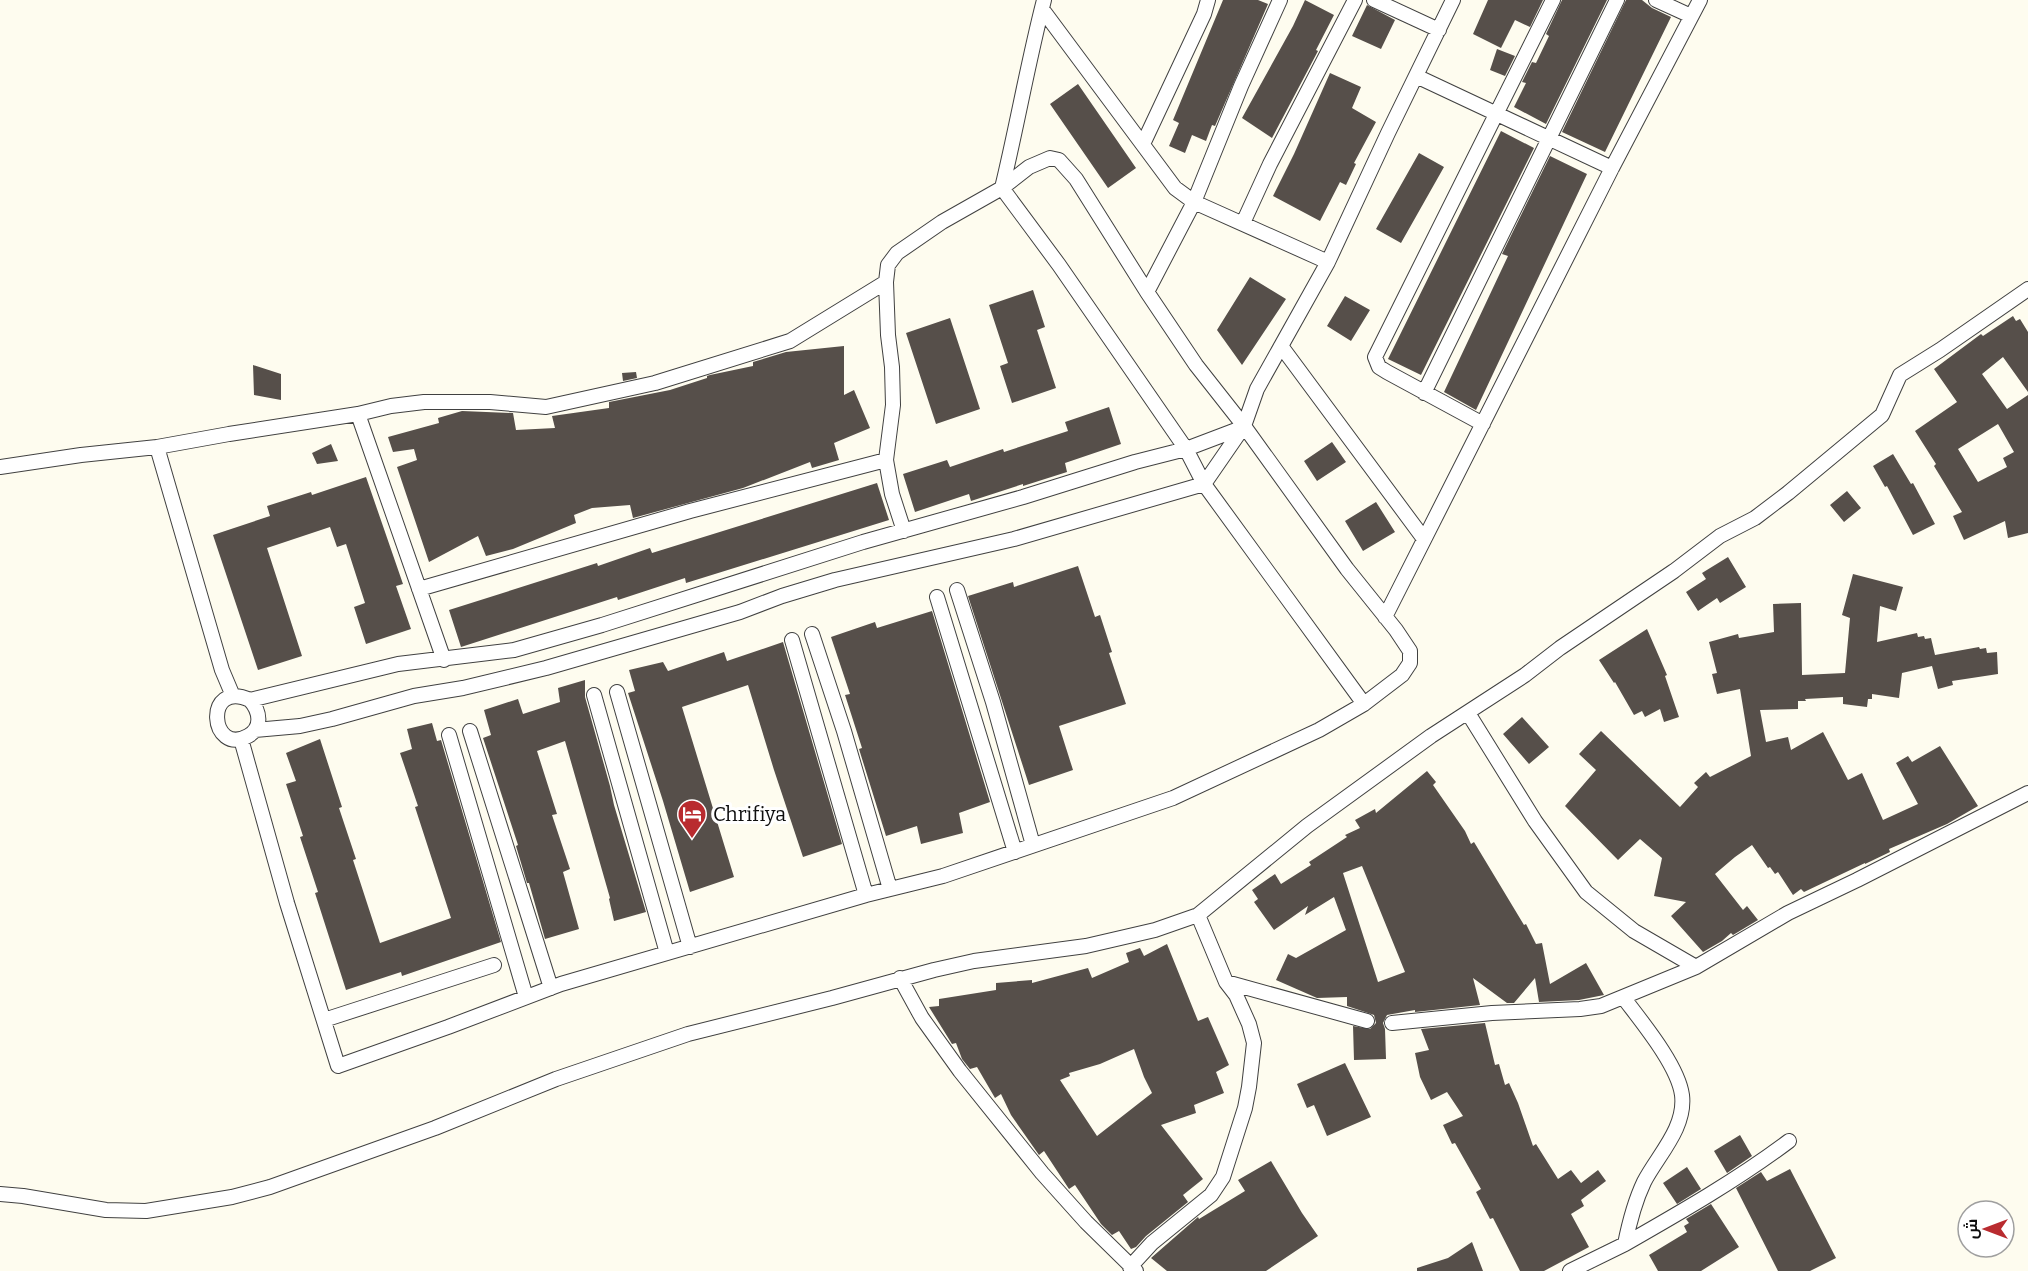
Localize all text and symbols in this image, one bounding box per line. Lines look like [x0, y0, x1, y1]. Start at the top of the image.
hotel icon: Chrifiya [676, 798, 708, 840]
place label: Chrifiya [713, 802, 786, 826]
north arrow [1956, 1199, 2016, 1259]
text: ش [1962, 1219, 1981, 1239]

